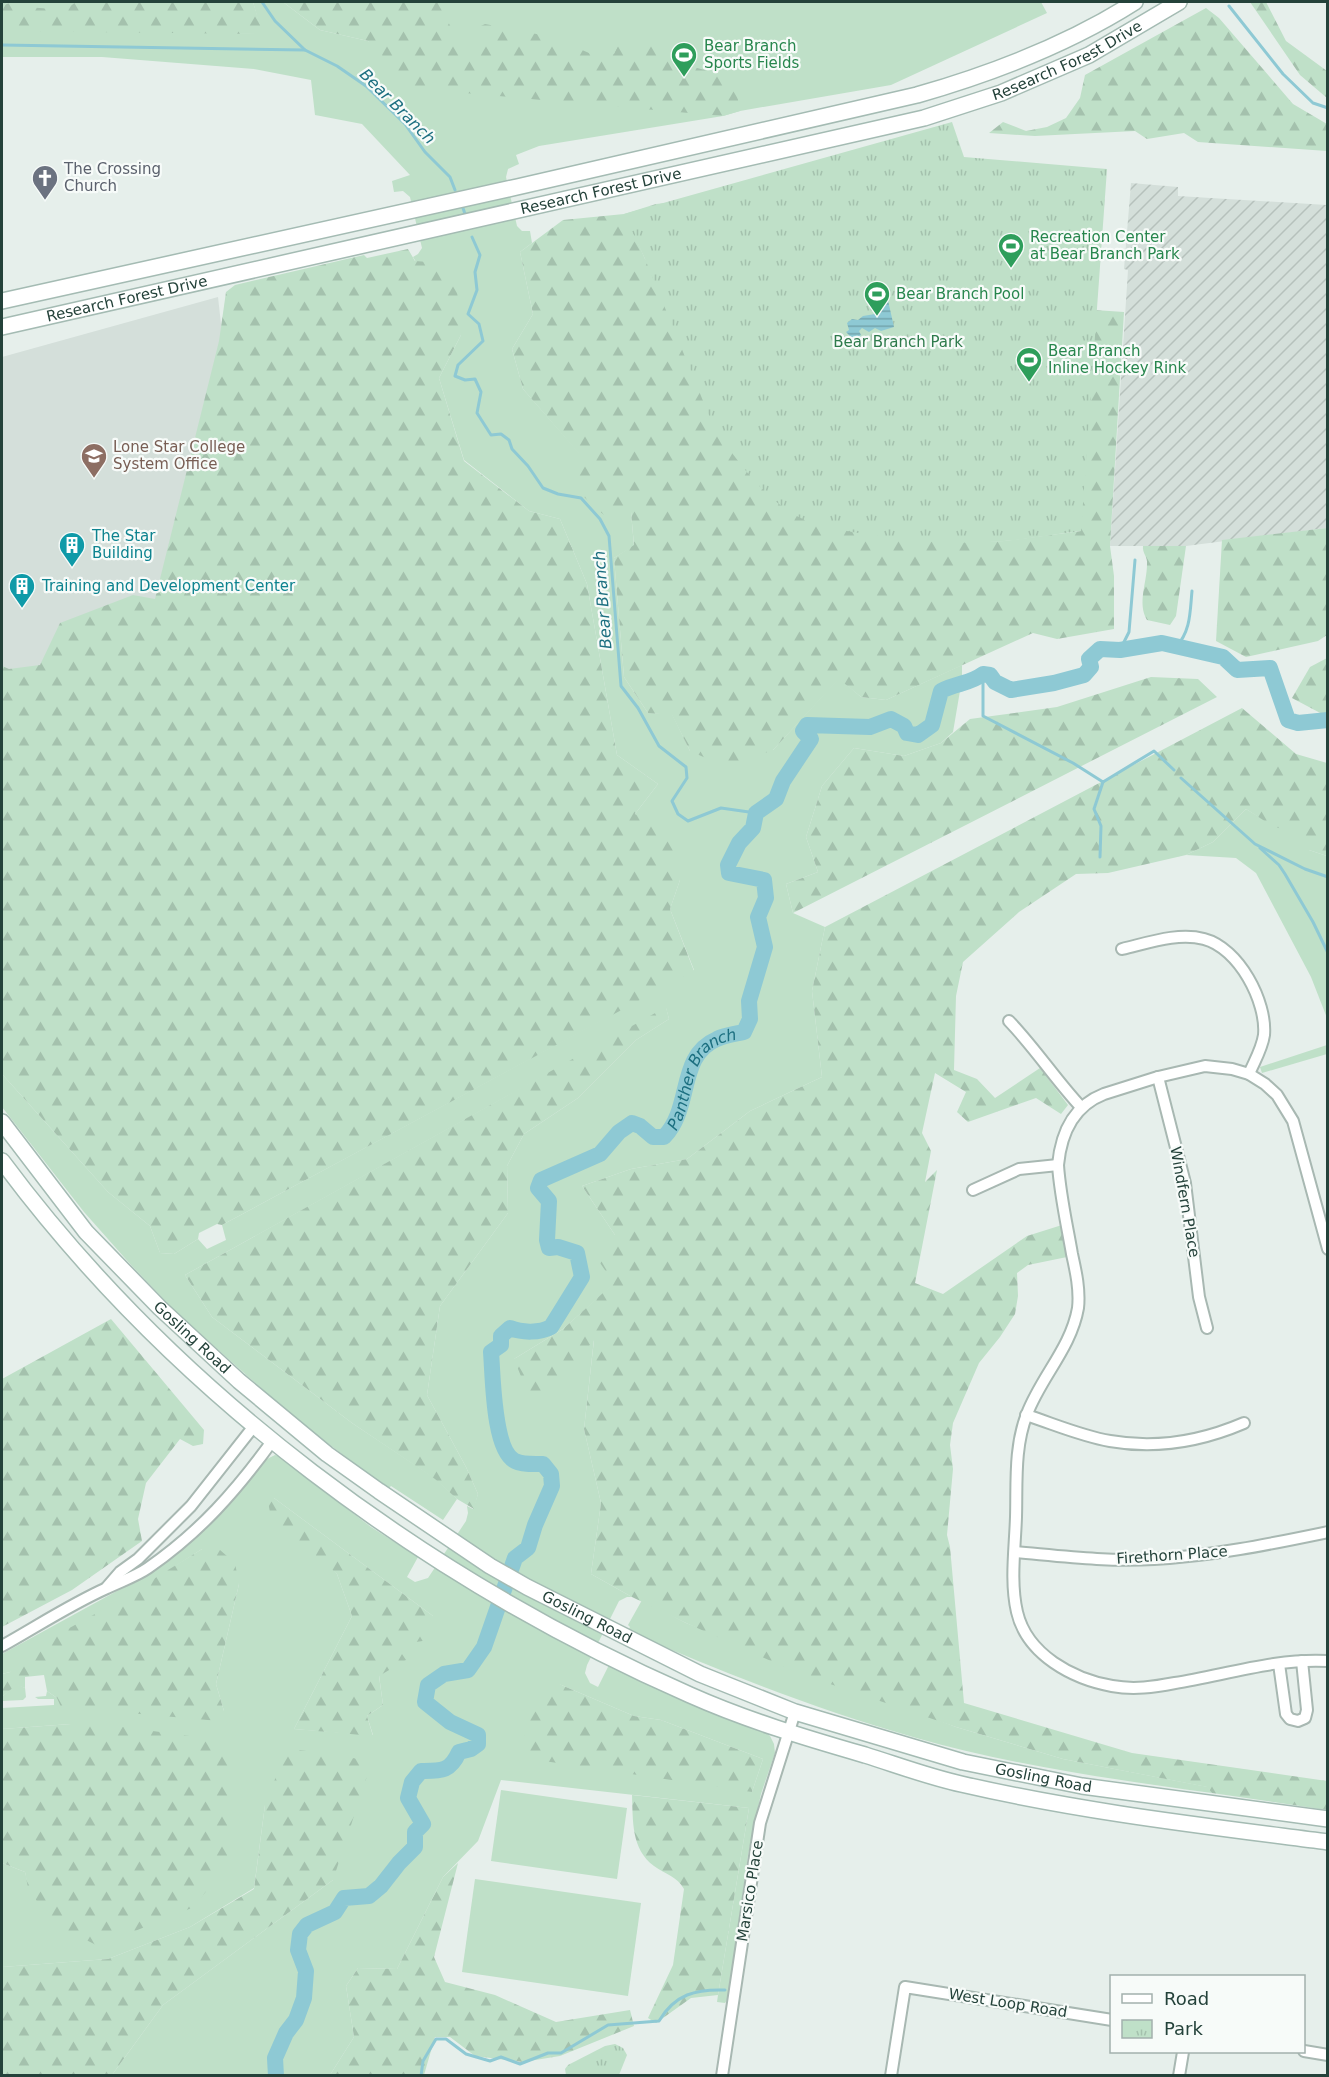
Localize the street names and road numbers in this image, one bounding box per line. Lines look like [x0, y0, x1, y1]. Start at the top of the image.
street label: Research Forest Drive [990, 17, 1145, 104]
street label: Research Forest Drive [519, 164, 683, 218]
street label: Research Forest Drive [45, 272, 209, 326]
street label: Windfern Place [1166, 1145, 1204, 1259]
street label: Gosling Road [150, 1298, 234, 1378]
street label: Firethorn Place [1116, 1542, 1228, 1568]
street label: Gosling Road [539, 1587, 635, 1647]
street label: Gosling Road [993, 1760, 1093, 1796]
street label: Marsico Place [733, 1839, 767, 1943]
street label: West Loop Road [947, 1985, 1069, 2021]

